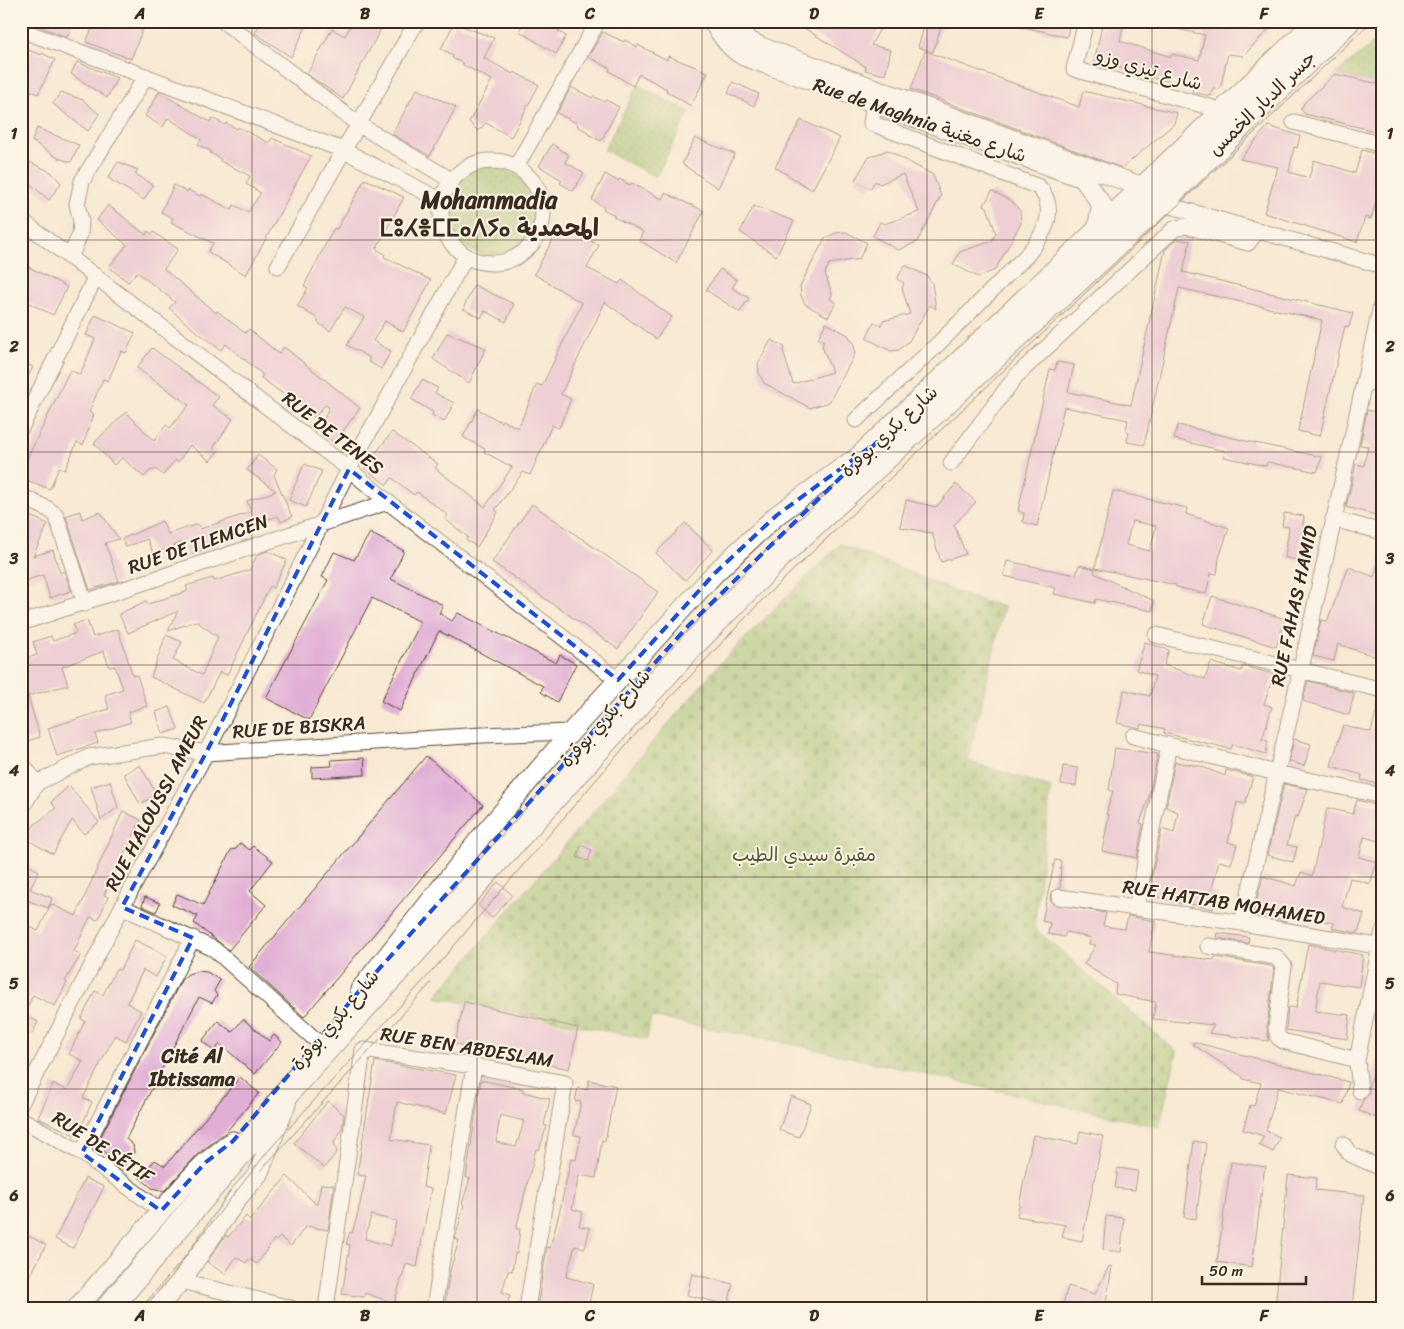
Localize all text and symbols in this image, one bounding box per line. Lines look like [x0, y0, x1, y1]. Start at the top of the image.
text: A [134, 0, 145, 28]
text: B [360, 0, 371, 28]
text: C [584, 0, 596, 28]
text: D [809, 0, 819, 28]
text: E [1035, 0, 1045, 28]
text: F [1259, 0, 1270, 28]
street label: شارع تيزي وزو [1091, 38, 1206, 100]
street label: جسر الديار الخمس [1200, 42, 1324, 164]
street label: Rue de Maghnia شارع مغنية [809, 68, 1031, 172]
text: 1 [11, 119, 18, 148]
text: 1 [1387, 119, 1394, 148]
district label: Mohammadia ⵎⵓⵃⴻⵎⵎⴰⴷⵢⴰ المحمدية [379, 179, 599, 249]
text: 2 [8, 332, 19, 361]
text: 2 [1384, 332, 1395, 361]
street label: شارع بكري بوقرة [832, 377, 946, 485]
street label: RUE DE TENES [275, 382, 391, 484]
street label: RUE DE TLEMCEN [123, 505, 273, 583]
street label: RUE FAHAS HAMID [1261, 522, 1327, 689]
text: 3 [9, 544, 19, 573]
text: 3 [1385, 544, 1395, 573]
street label: شارع بكري بوقرة [551, 661, 659, 775]
street label: RUE DE BISKRA [231, 706, 367, 748]
street label: RUE HALOUSSI AMEUR [96, 709, 217, 897]
text: 4 [8, 756, 19, 785]
text: 4 [1384, 756, 1395, 785]
park label: مقبرة سيدي الطيب [732, 838, 876, 871]
street label: RUE HATTAB MOHAMED [1121, 870, 1328, 934]
street label: شارع بكري بوقرة [282, 962, 388, 1078]
text: 5 [9, 969, 19, 998]
text: 5 [1385, 969, 1395, 998]
street label: RUE BEN ABDESLAM [378, 1017, 556, 1077]
district label: Cité Al Ibtissama [148, 1039, 236, 1097]
street label: RUE DE SÉTIF [46, 1102, 162, 1193]
text: 6 [8, 1181, 19, 1210]
text: 6 [1384, 1181, 1395, 1210]
scale bar [1202, 1254, 1305, 1286]
text: 50 m [1209, 1258, 1244, 1284]
text: A [134, 1301, 145, 1329]
text: B [360, 1301, 371, 1329]
text: C [584, 1301, 596, 1329]
text: D [809, 1301, 819, 1329]
text: E [1035, 1301, 1045, 1329]
text: F [1259, 1301, 1270, 1329]

